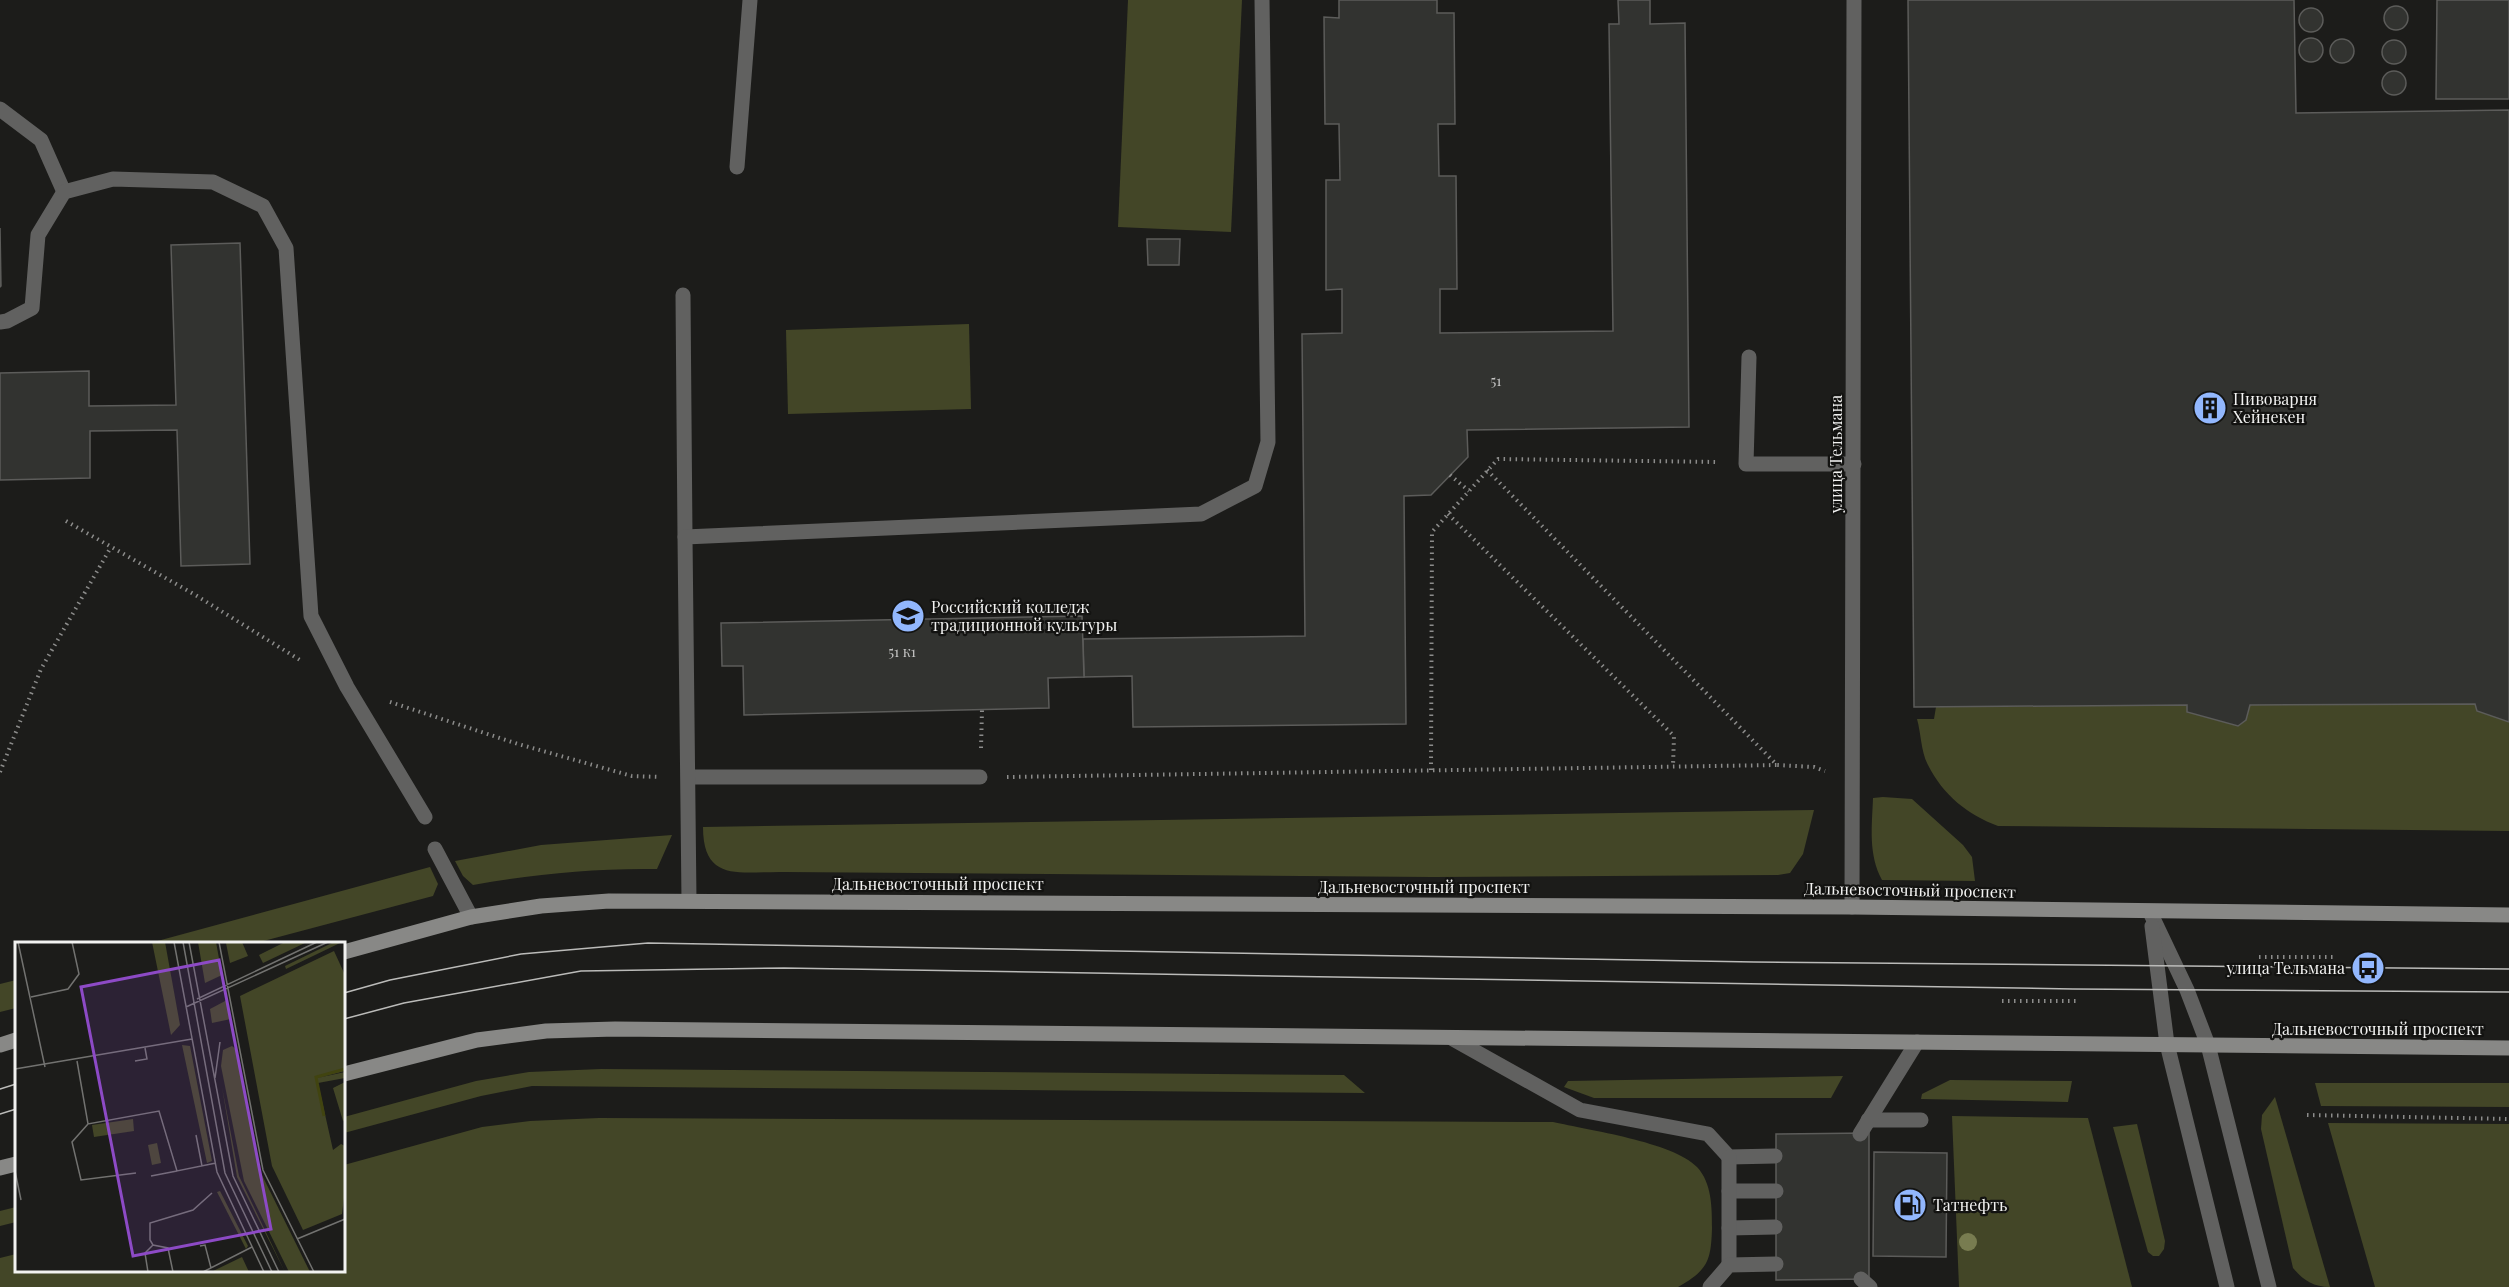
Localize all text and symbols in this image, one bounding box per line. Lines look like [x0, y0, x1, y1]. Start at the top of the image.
house number: 51 [1491, 371, 1502, 390]
place label: Пивоварня Хейнекен [2233, 388, 2317, 427]
building icon: Пивоварня Хейнекен [2192, 390, 2228, 426]
street label: улица Тельмана [1825, 395, 1846, 514]
place label: Российский колледж традиционной культуры [931, 596, 1117, 635]
school or university icon: Российский колледж традиционной культуры [890, 598, 926, 634]
house number: 51 к1 [888, 642, 916, 661]
street label: Дальневосточный проспект [832, 873, 1044, 894]
street label: Дальневосточный проспект [1318, 876, 1530, 897]
street label: Дальневосточный проспект [1804, 877, 2016, 902]
inset map [15, 942, 345, 1272]
bus stop icon: улица Тельмана [2350, 950, 2386, 986]
place label: улица Тельмана [2225, 957, 2345, 978]
street label: Дальневосточный проспект [2272, 1018, 2484, 1039]
fuel station icon: Татнефть [1892, 1187, 1928, 1223]
place label: Татнефть [1933, 1194, 2007, 1215]

